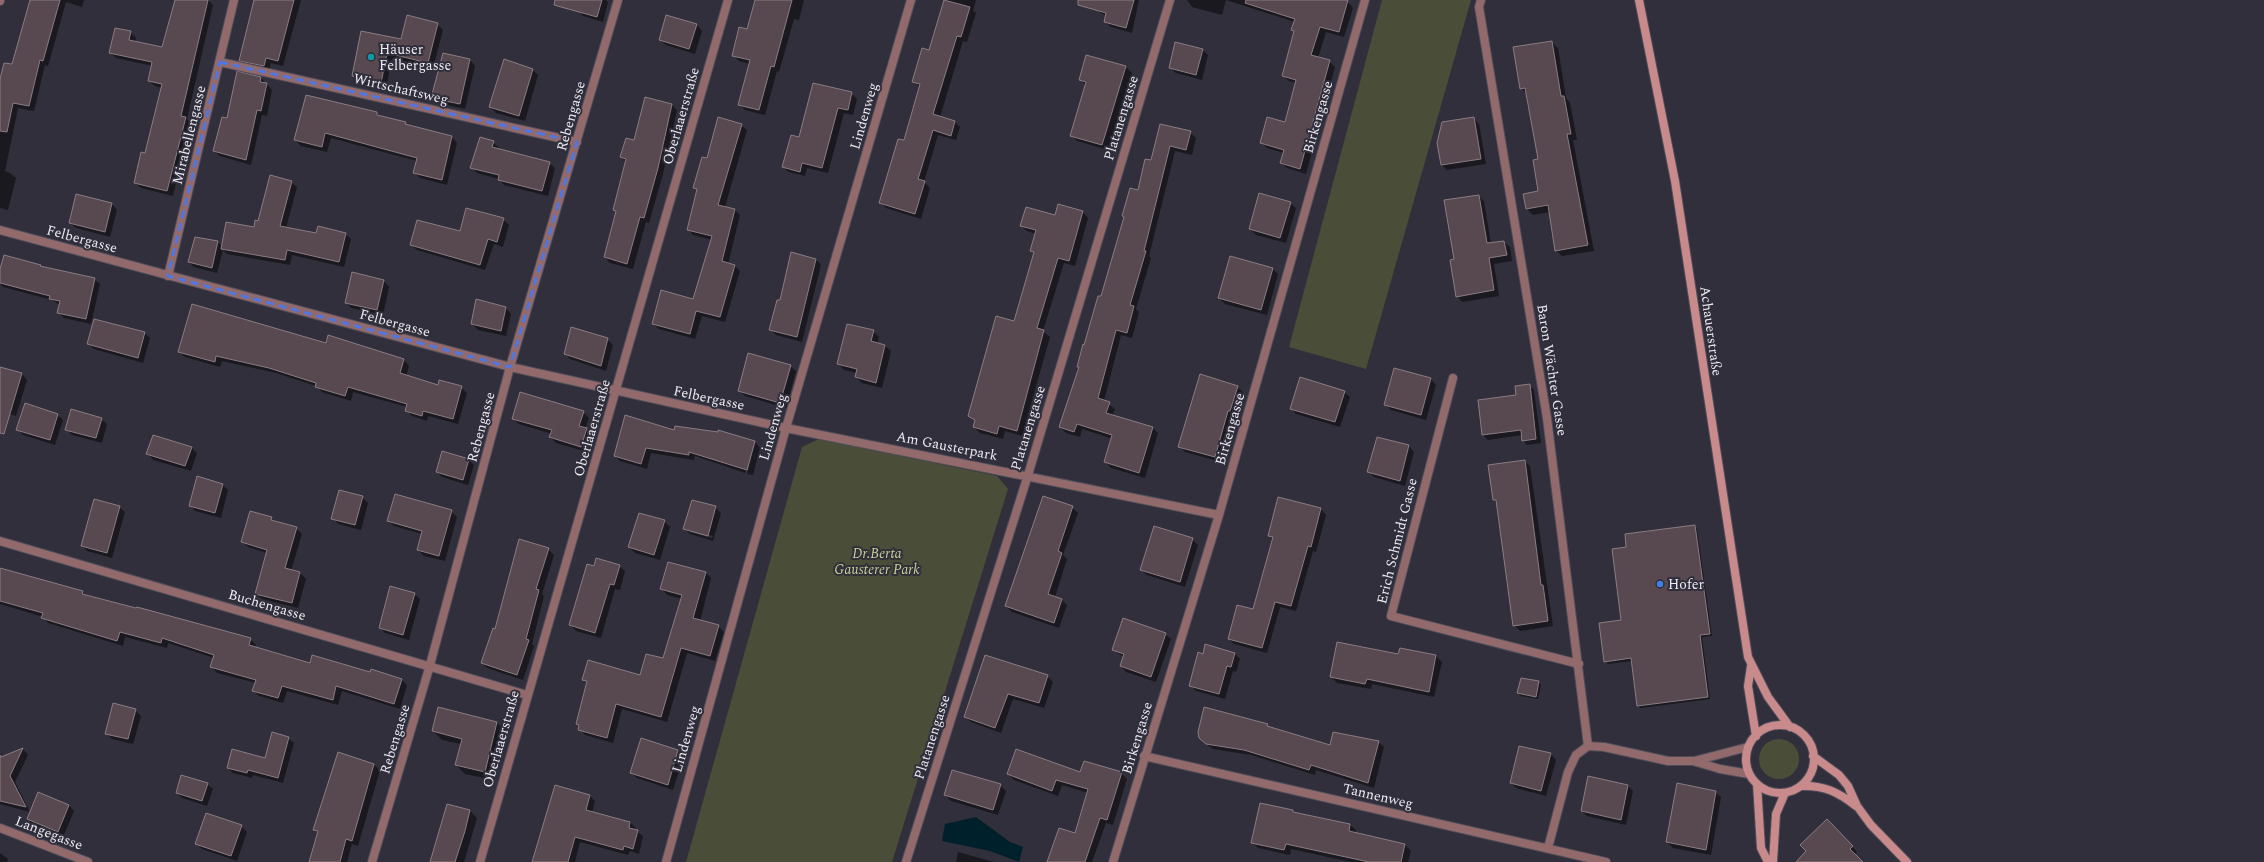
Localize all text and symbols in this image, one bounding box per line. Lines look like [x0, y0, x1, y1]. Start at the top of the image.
place label: Häuser Felbergasse [379, 39, 452, 76]
marker: Häuser Felbergasse [366, 52, 376, 62]
street label: Oberlaaerstraße [657, 65, 705, 167]
street label: Wirtschaftsweg [351, 68, 451, 110]
street label: Platanengasse [1098, 73, 1144, 163]
street label: Rebengasse [551, 78, 591, 153]
street label: Birkengasse [1298, 78, 1338, 156]
street label: Lindenweg [844, 80, 884, 152]
street label: Mirabellengasse [167, 83, 211, 187]
street label: Felbergasse [44, 219, 120, 259]
street label: Achauerstraße [1694, 285, 1728, 378]
street label: Felbergasse [357, 303, 433, 343]
street label: Baron Wächter Gasse [1531, 303, 1573, 438]
street label: Oberlaaerstraße [568, 377, 616, 479]
street label: Felbergasse [671, 380, 747, 416]
street label: Platanengasse [1005, 383, 1051, 473]
street label: Rebengasse [462, 389, 500, 464]
street label: Birkengasse [1210, 390, 1250, 468]
street label: Lindenweg [753, 391, 793, 463]
street label: Am Gausterpark [894, 426, 1000, 466]
street label: Erich Schmidt Gasse [1371, 476, 1423, 606]
park label: Dr.Berta Gausterer Park [834, 543, 920, 580]
place label: Hofer [1668, 574, 1704, 595]
marker: Hofer [1655, 579, 1665, 589]
street label: Buchengasse [226, 584, 308, 626]
street label: Oberlaaerstraße [477, 688, 525, 790]
street label: Platanengasse [908, 692, 956, 782]
street label: Birkengasse [1116, 699, 1158, 777]
street label: Rebengasse [374, 701, 416, 776]
street label: Lindenweg [666, 703, 706, 775]
street label: Tannenweg [1341, 778, 1415, 814]
street label: Langegasse [12, 810, 86, 856]

